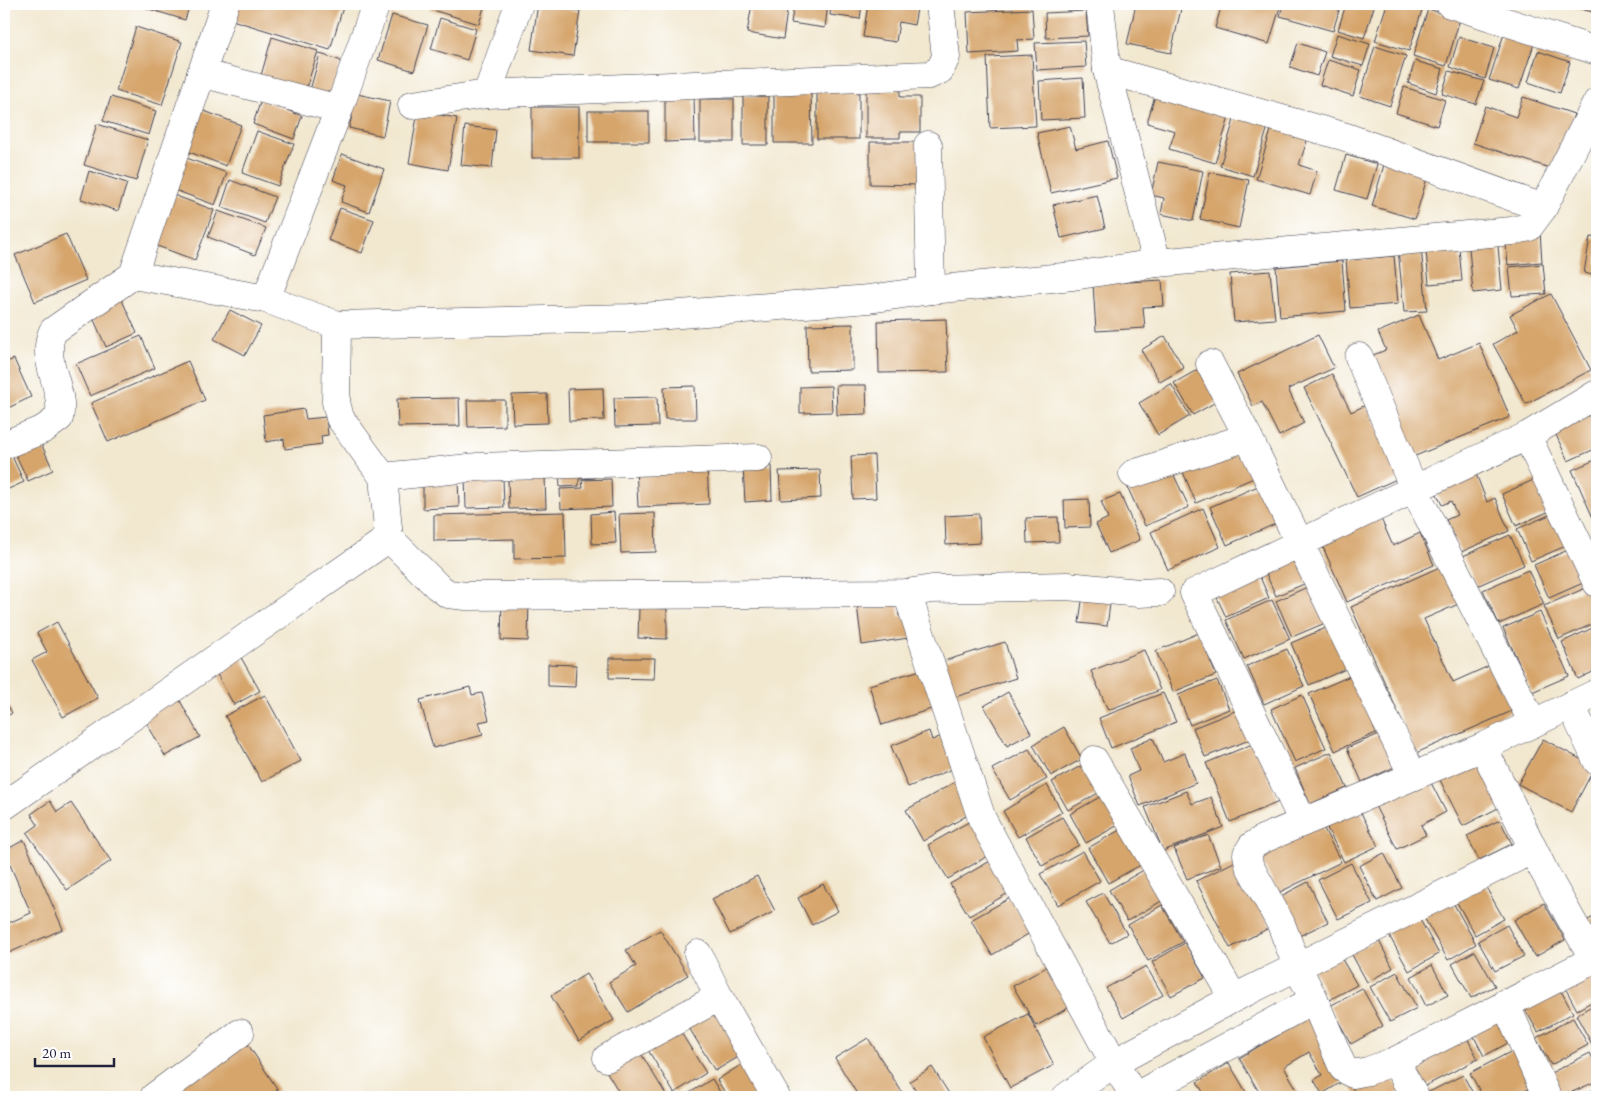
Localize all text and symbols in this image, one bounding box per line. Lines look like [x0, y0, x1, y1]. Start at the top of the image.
scale bar [35, 1036, 114, 1068]
text: 20 m [42, 1043, 71, 1062]

